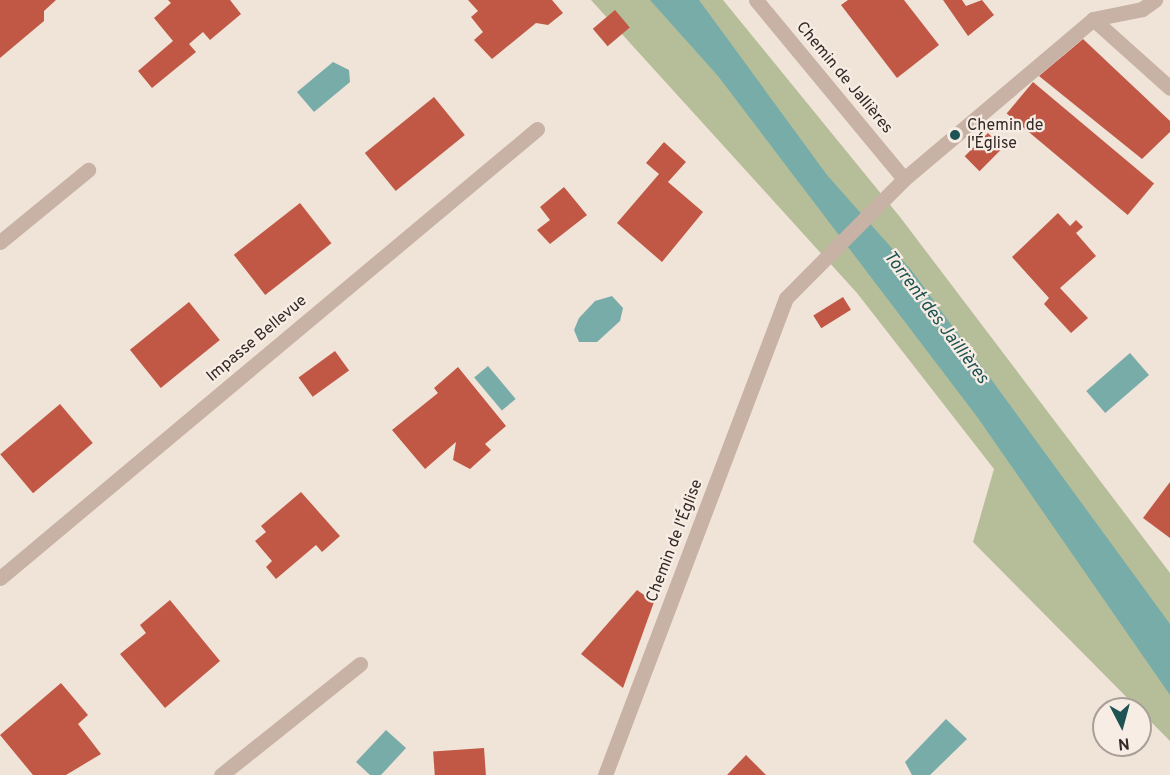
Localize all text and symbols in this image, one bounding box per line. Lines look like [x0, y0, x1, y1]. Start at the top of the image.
street label: Chemin de Jallières [792, 18, 896, 138]
place label: Chemin de l'Église [967, 116, 1043, 154]
marker: Chemin de l'Église [948, 128, 962, 142]
water label: Torrent des Jaillières [878, 247, 992, 389]
street label: Impasse Bellevue [203, 292, 311, 386]
street label: Chemin de l'Église [643, 477, 707, 605]
north arrow [1092, 697, 1152, 757]
text: N [1117, 732, 1130, 753]

